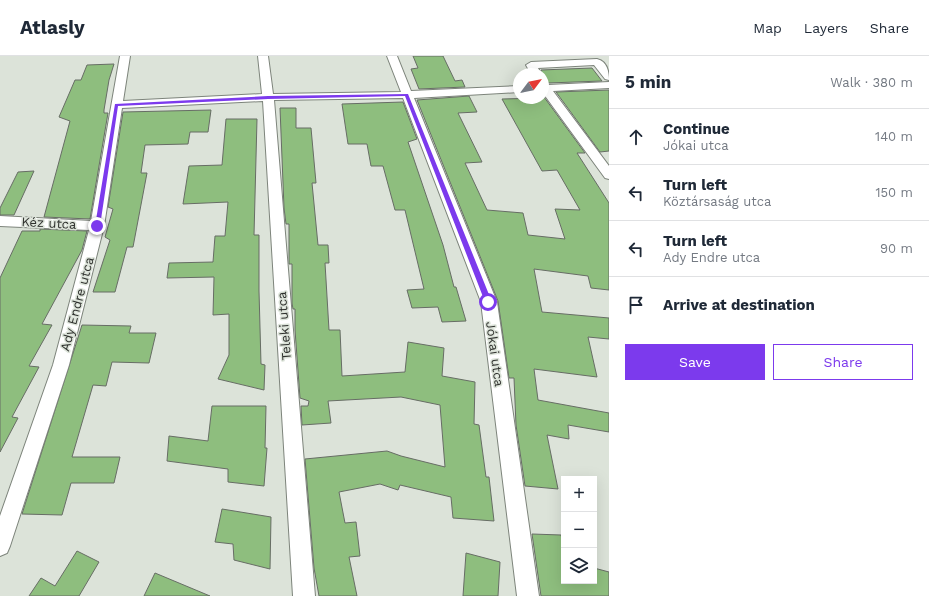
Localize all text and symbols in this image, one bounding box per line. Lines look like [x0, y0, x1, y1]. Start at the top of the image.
text: Atlasly [20, 16, 85, 39]
text: Map [753, 20, 782, 36]
text: Layers [804, 20, 848, 36]
text: Share [870, 20, 909, 36]
north arrow [513, 68, 549, 104]
text: 5 min [625, 72, 671, 92]
text: Walk · 380 m [830, 75, 913, 90]
text: Continue [663, 120, 730, 138]
icon: ahead [625, 126, 647, 148]
text: 140 m [875, 129, 913, 144]
text: Jókai utca [663, 138, 729, 153]
text: Turn left [663, 176, 727, 194]
icon: left [625, 182, 647, 204]
text: 150 m [875, 185, 913, 200]
text: Köztársaság utca [663, 194, 771, 209]
street label: Kéz utca [21, 214, 77, 232]
route end [88, 217, 106, 235]
text: Turn left [663, 232, 727, 250]
icon: left [625, 238, 647, 260]
text: 90 m [880, 241, 913, 256]
text: Ady Endre utca [663, 250, 760, 265]
street label: Ady Endre utca [57, 255, 97, 353]
street label: Teleki utca [274, 291, 294, 361]
route start [479, 293, 497, 311]
icon: arrive [625, 294, 647, 316]
text: Arrive at destination [663, 296, 815, 314]
street label: Jókai utca [483, 320, 507, 388]
button: Save [625, 344, 765, 380]
button: Share [773, 344, 913, 380]
map controls [561, 476, 597, 584]
button: + [561, 476, 597, 512]
button: − [561, 512, 597, 548]
button: layers [561, 548, 597, 584]

